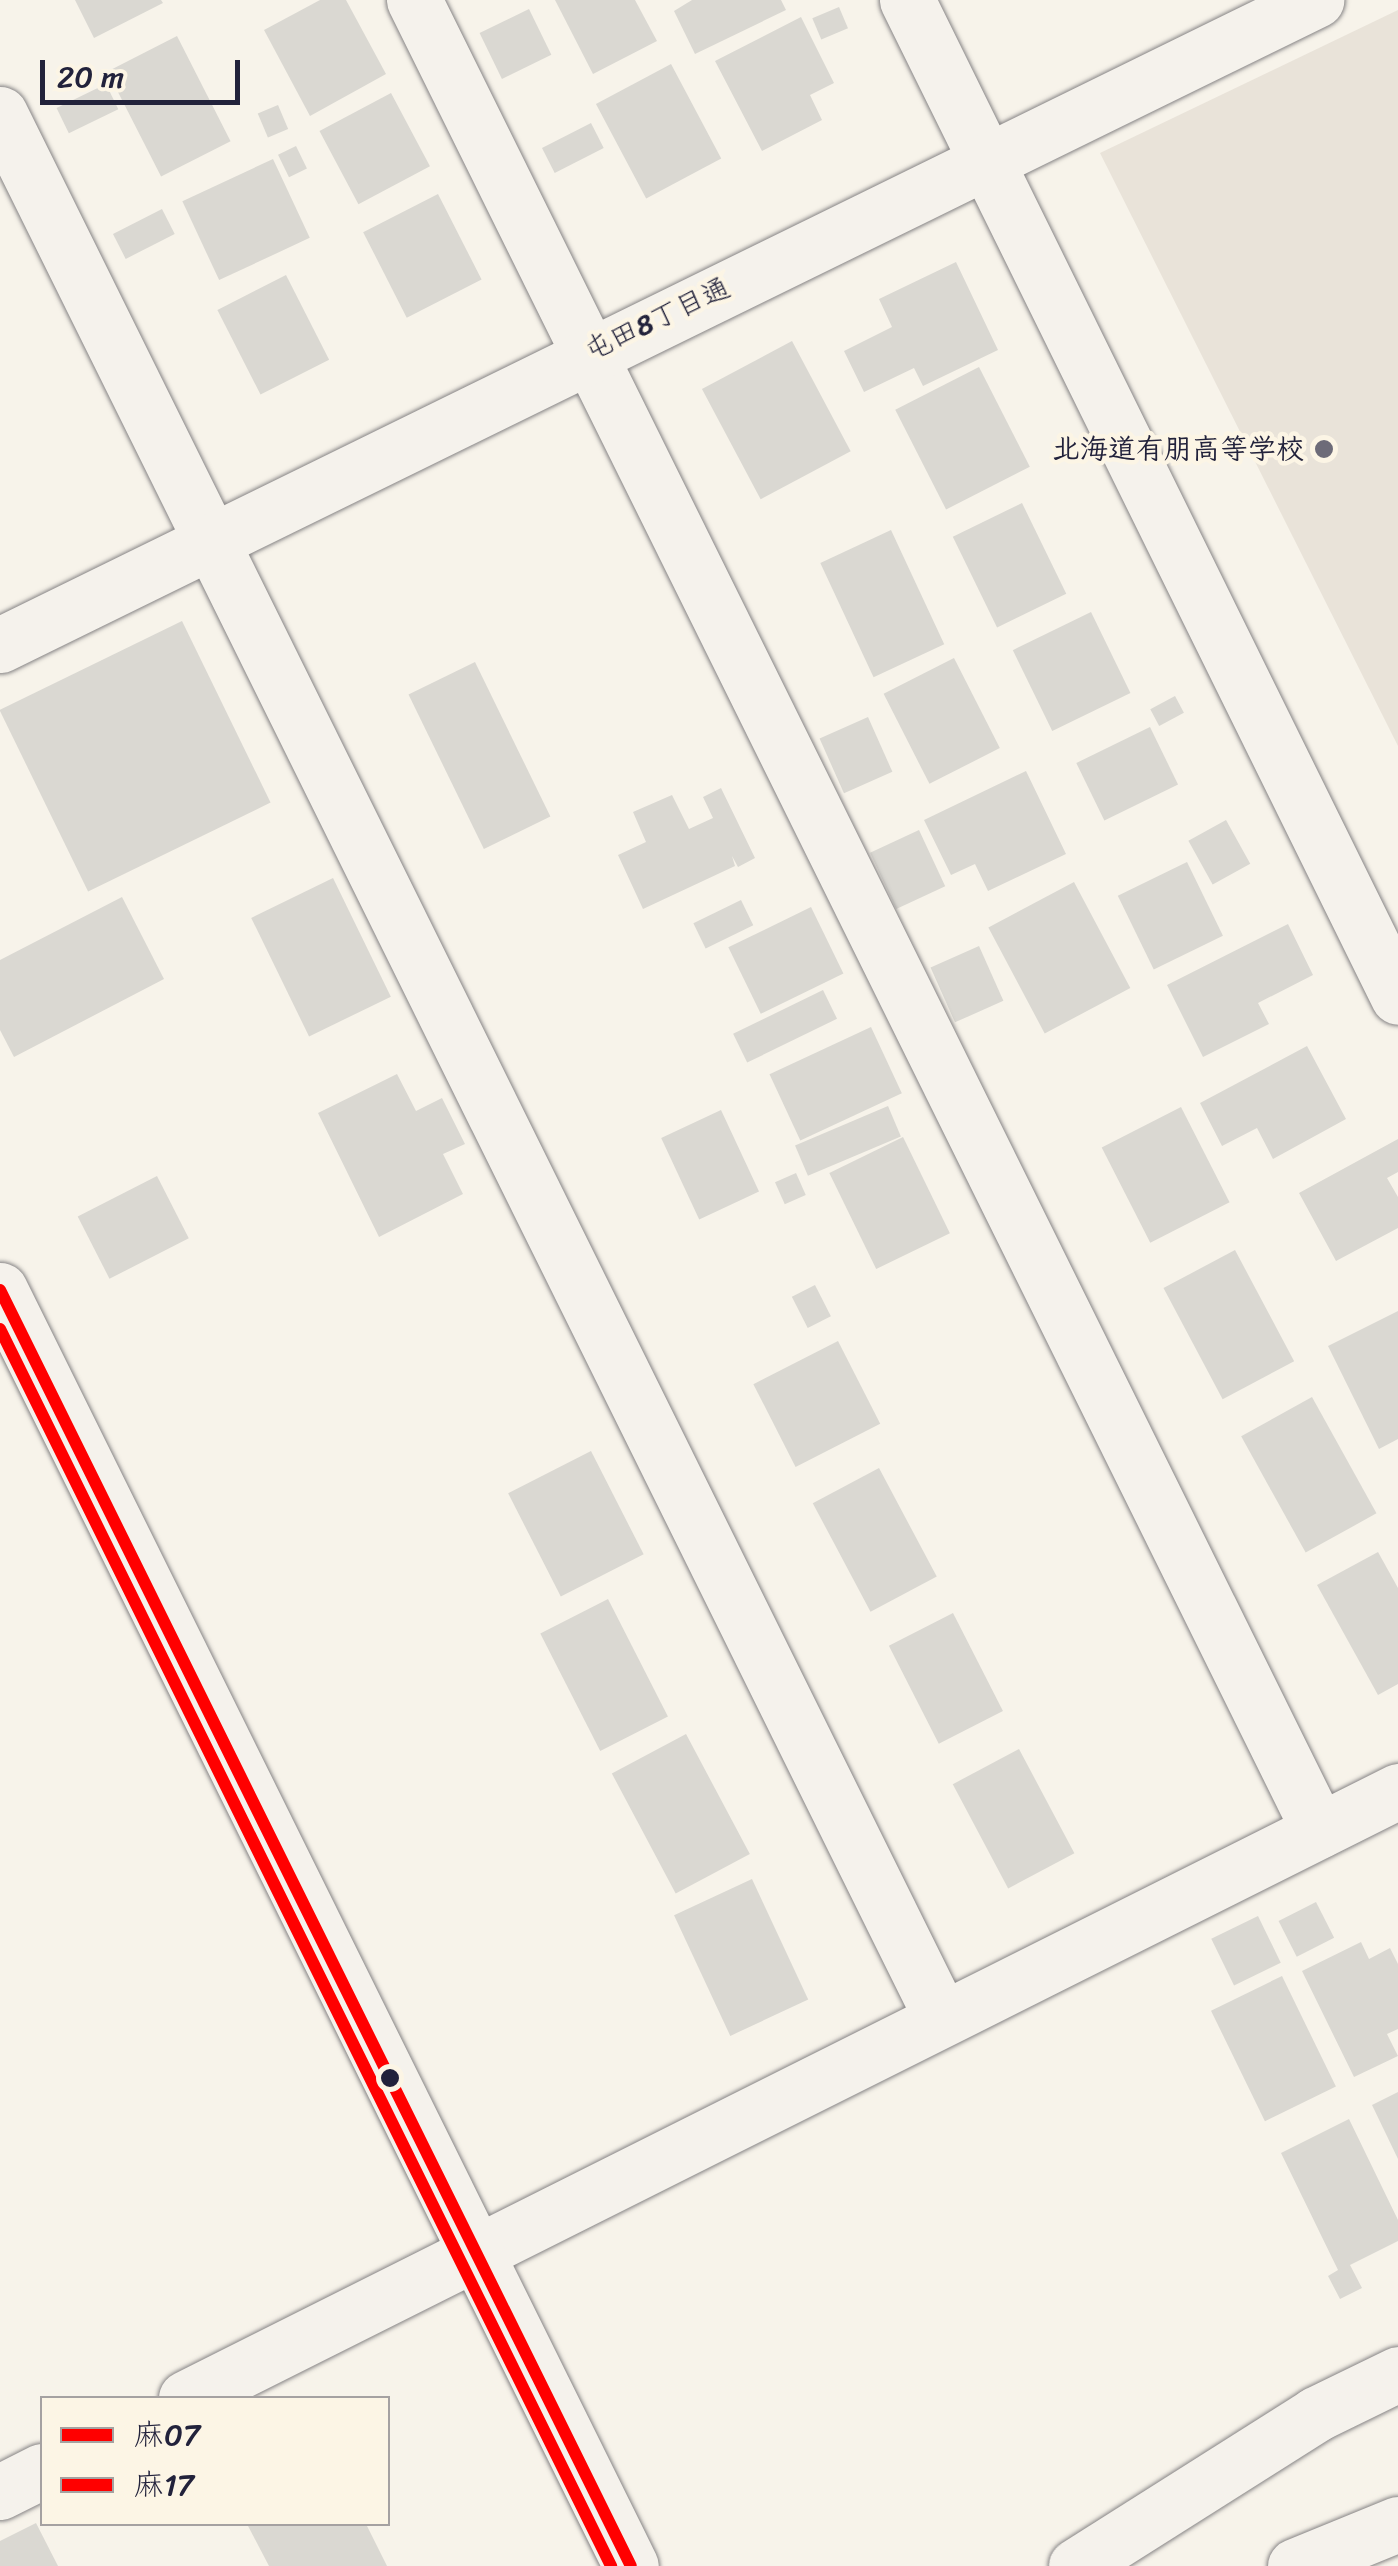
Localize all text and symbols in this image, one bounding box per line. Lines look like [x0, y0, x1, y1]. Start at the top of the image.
scale bar [45, 40, 245, 102]
text: 20 m [57, 50, 124, 104]
street label: 屯田8丁目通 [579, 271, 735, 367]
place label: 北海道有朋高等学校 [1052, 432, 1304, 466]
marker: 北海道有朋高等学校 [1313, 438, 1335, 460]
unlabelled marker [380, 2068, 400, 2088]
legend [40, 2396, 390, 2526]
text: 麻07 [134, 2408, 200, 2462]
text: 麻17 [134, 2458, 194, 2512]

